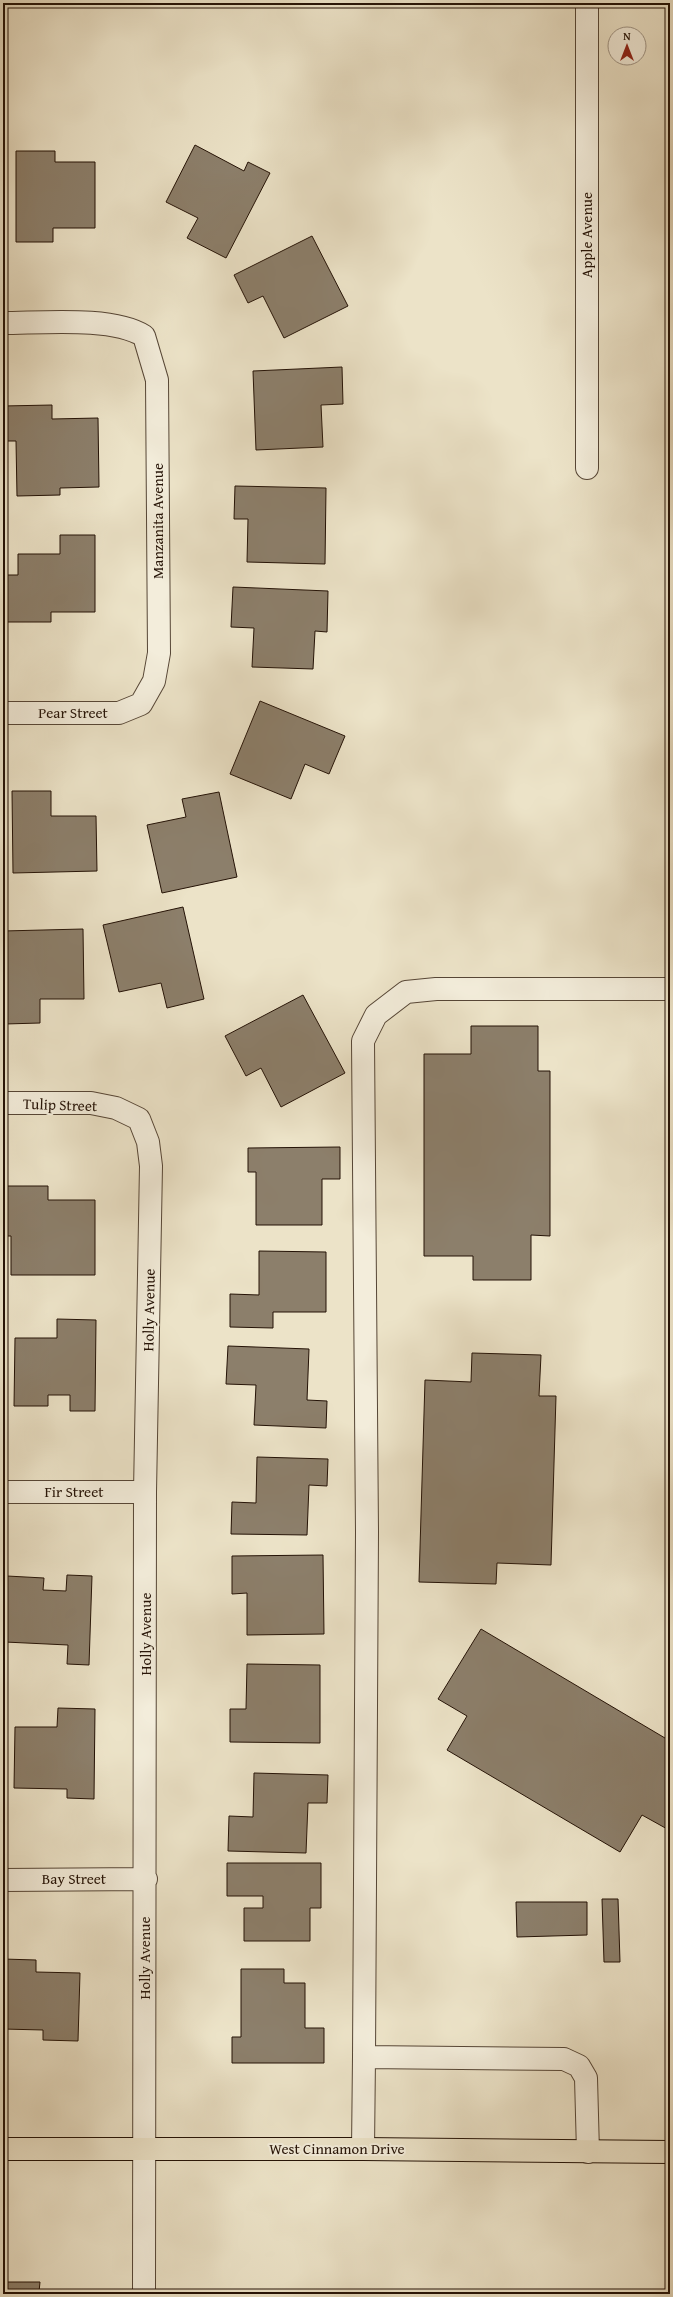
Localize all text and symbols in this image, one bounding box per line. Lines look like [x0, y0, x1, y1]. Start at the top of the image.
north arrow [607, 26, 647, 66]
text: N [623, 28, 631, 44]
street label: Apple Avenue [576, 192, 597, 278]
street label: Manzanita Avenue [147, 463, 168, 579]
street label: Pear Street [38, 702, 109, 723]
street label: Tulip Street [23, 1093, 98, 1116]
street label: Holly Avenue [137, 1268, 160, 1352]
street label: Fir Street [45, 1481, 104, 1502]
street label: Holly Avenue [135, 1593, 156, 1675]
street label: Bay Street [42, 1868, 107, 1889]
street label: Holly Avenue [134, 1917, 155, 1999]
street label: West Cinnamon Drive [269, 2138, 405, 2159]

